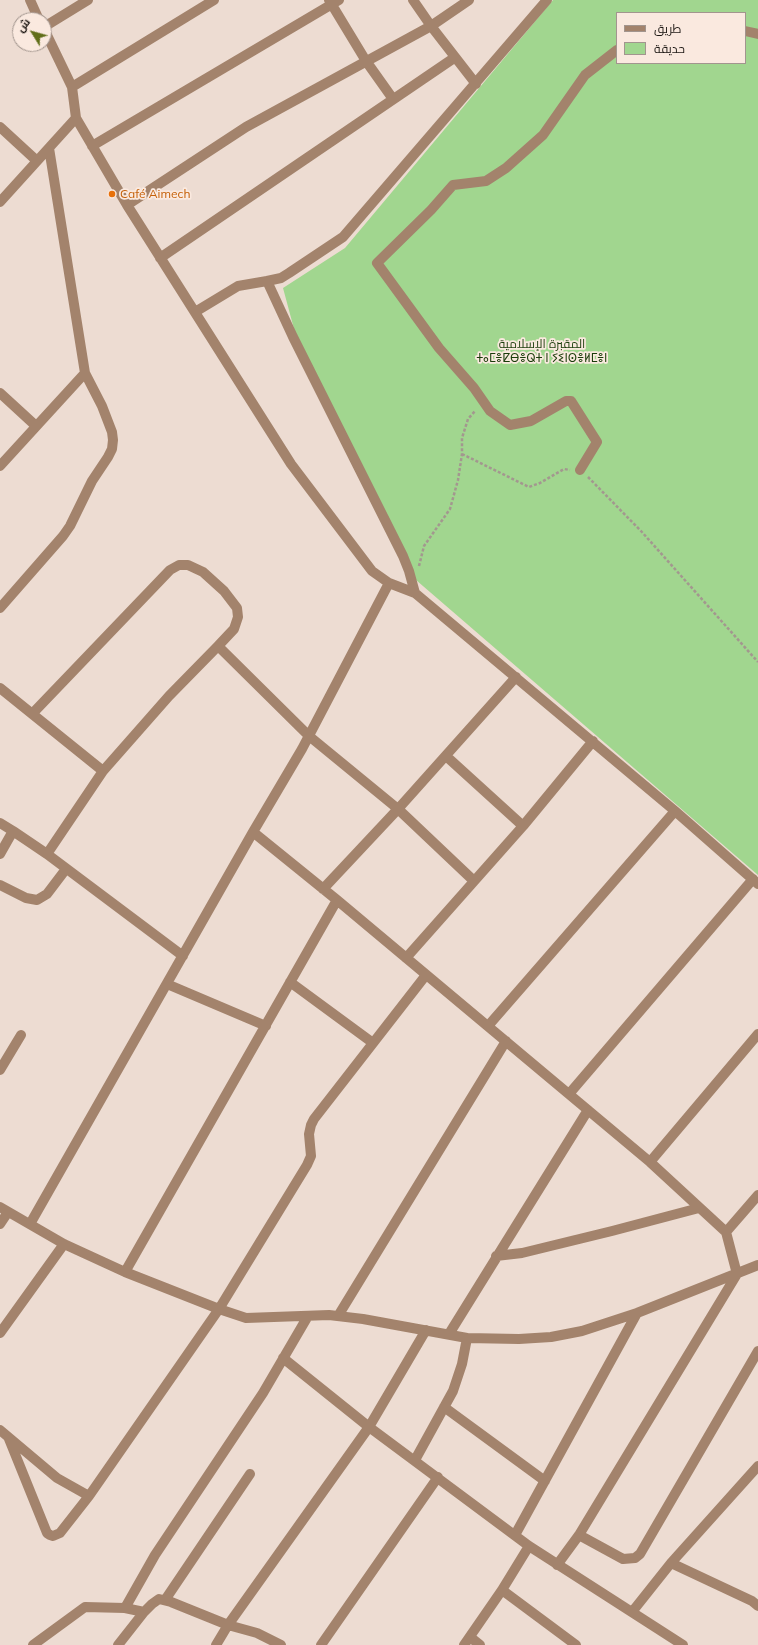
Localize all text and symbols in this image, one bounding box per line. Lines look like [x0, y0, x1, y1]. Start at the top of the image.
north arrow [12, 12, 52, 52]
legend [616, 12, 746, 64]
text: ش [13, 16, 33, 35]
text: طريق [654, 21, 681, 36]
text: حديقة [654, 41, 685, 56]
place label: Café Aimech [120, 187, 190, 201]
marker: Café Aimech [107, 189, 117, 199]
park label: المقبرة الإسلامية ⵜⴰⵎⴻⵇⴱⴻⵕⵜ ⵏ ⵢⵉⵏⵙⴻⵍⵎⴻⵏ [477, 337, 607, 365]

